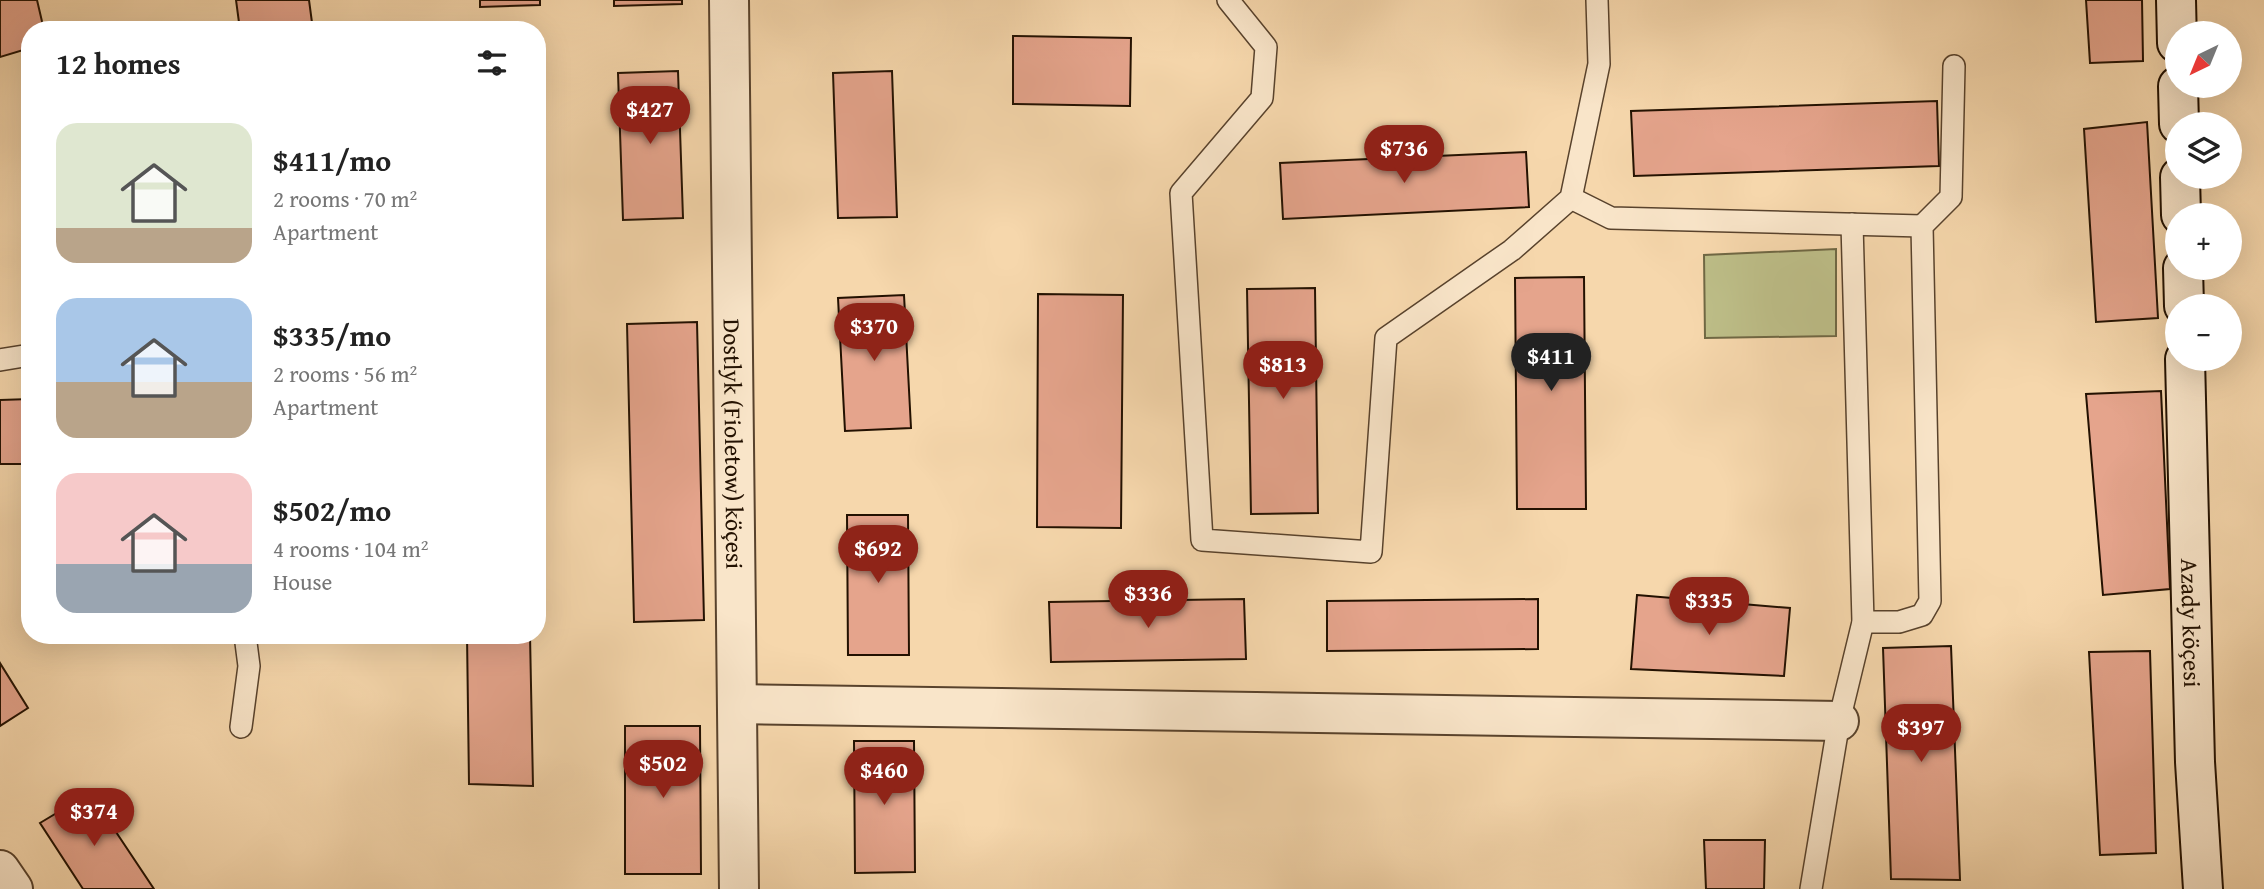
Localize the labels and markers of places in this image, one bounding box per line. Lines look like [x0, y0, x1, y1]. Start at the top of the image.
pin: $427 [609, 86, 691, 146]
pin: $736 [1363, 125, 1445, 185]
pin: $370 [833, 304, 915, 363]
pin: $411 [1510, 334, 1592, 393]
pin: $813 [1242, 342, 1324, 401]
pin: $692 [837, 526, 919, 585]
pin: $336 [1107, 570, 1189, 630]
pin: $335 [1668, 578, 1750, 637]
pin: $397 [1880, 704, 1962, 764]
pin: $502 [622, 740, 704, 800]
pin: $460 [843, 748, 925, 807]
pin: $374 [53, 788, 135, 848]

